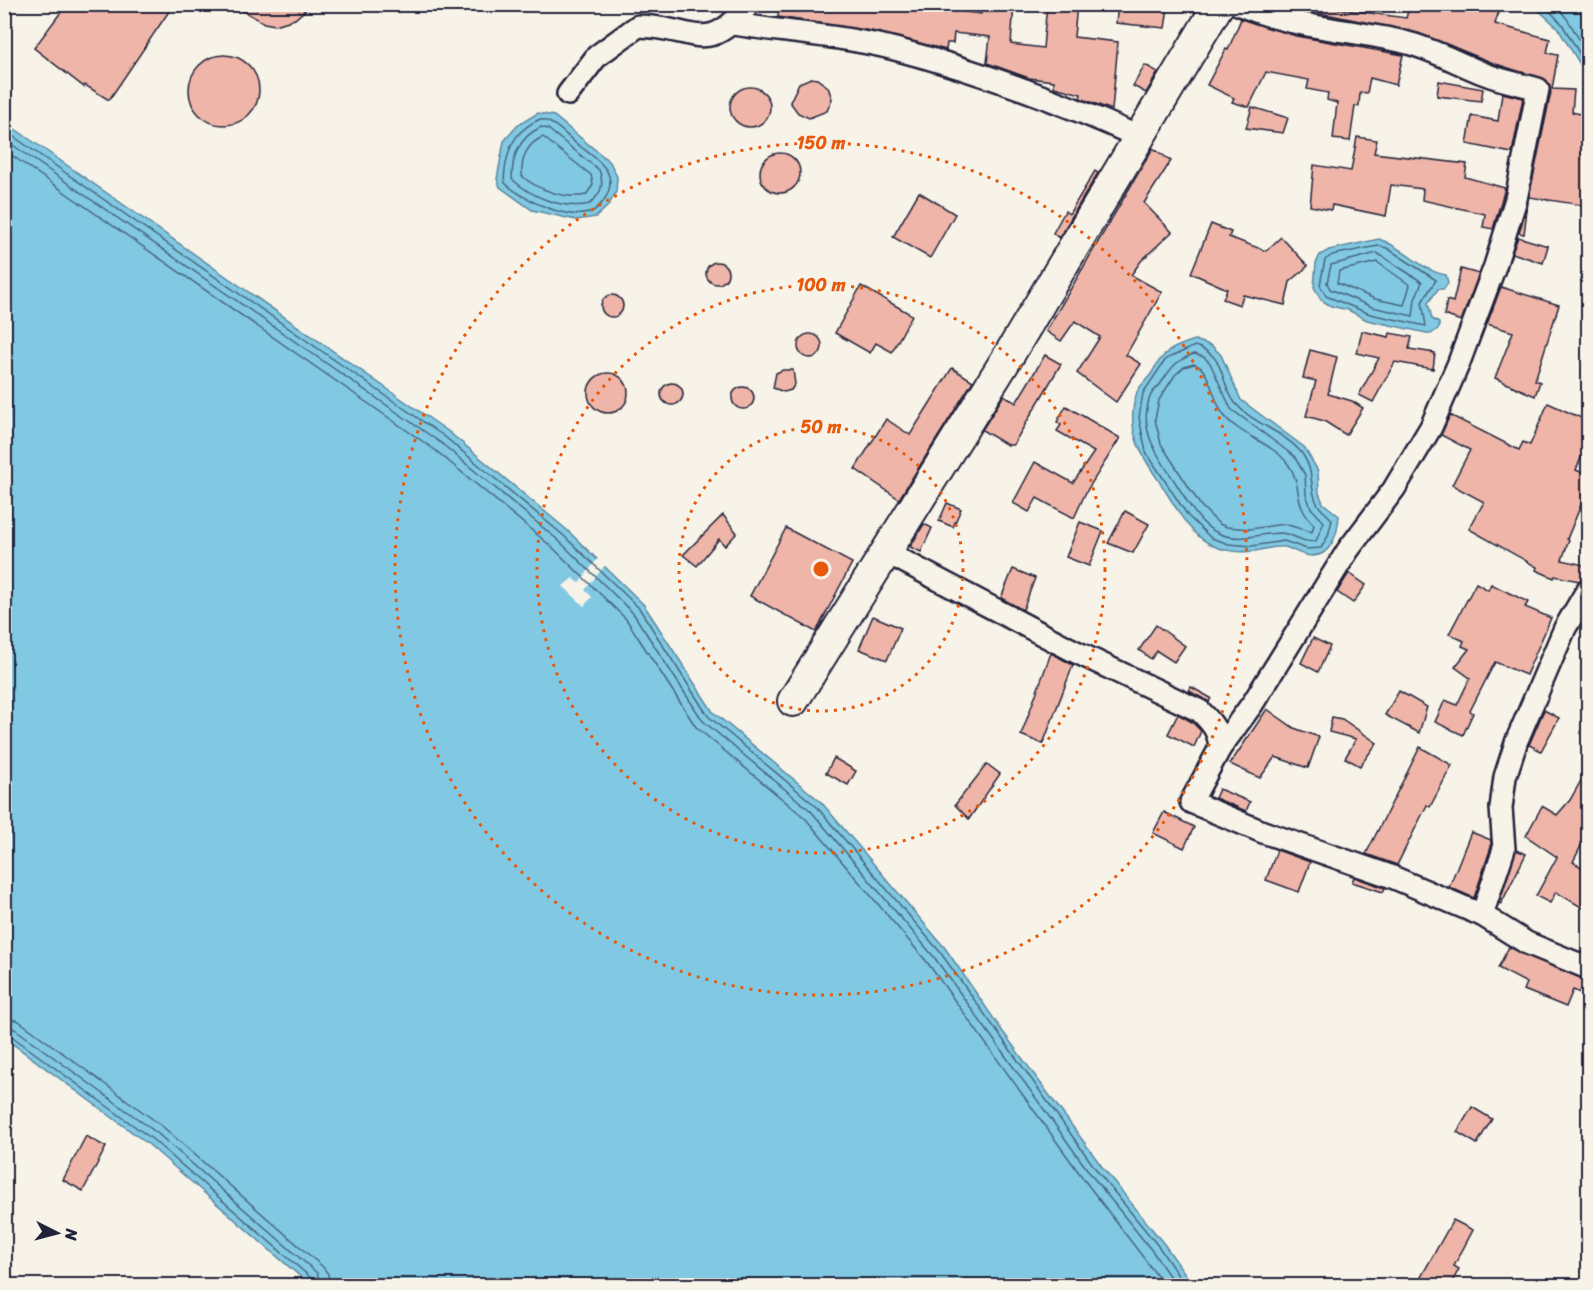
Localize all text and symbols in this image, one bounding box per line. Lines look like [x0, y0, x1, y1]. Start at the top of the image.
text: 150 m [797, 127, 845, 159]
text: 100 m [797, 269, 846, 301]
text: 50 m [801, 411, 842, 443]
centre of rings [811, 559, 831, 579]
north arrow [27, 1203, 87, 1263]
text: N [56, 1226, 87, 1242]

